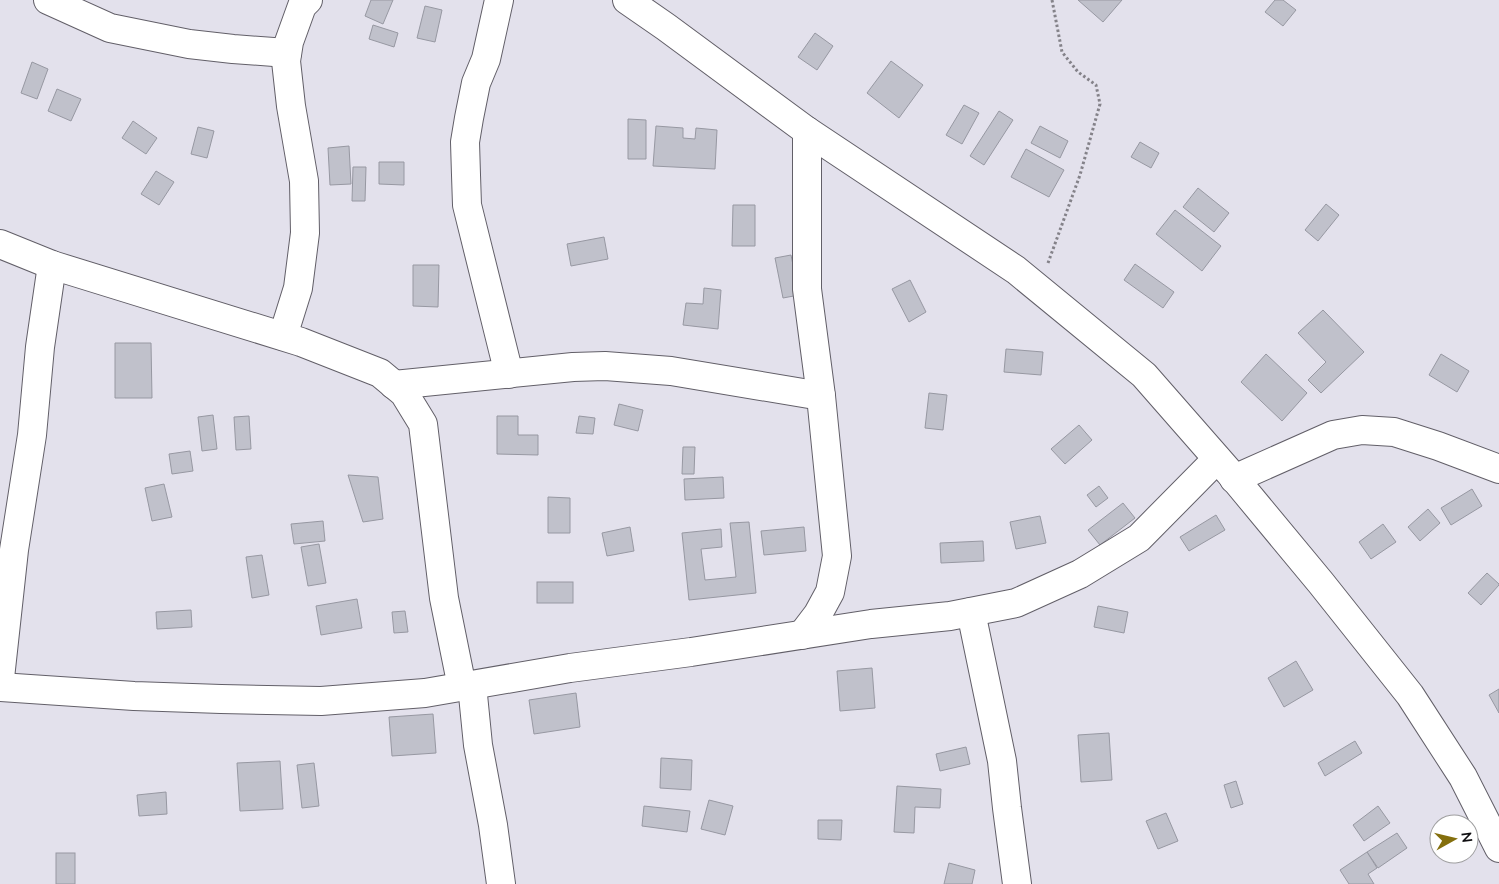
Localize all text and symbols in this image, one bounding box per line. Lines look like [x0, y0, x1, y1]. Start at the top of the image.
north arrow [1429, 814, 1479, 864]
text: N [1456, 831, 1477, 844]

